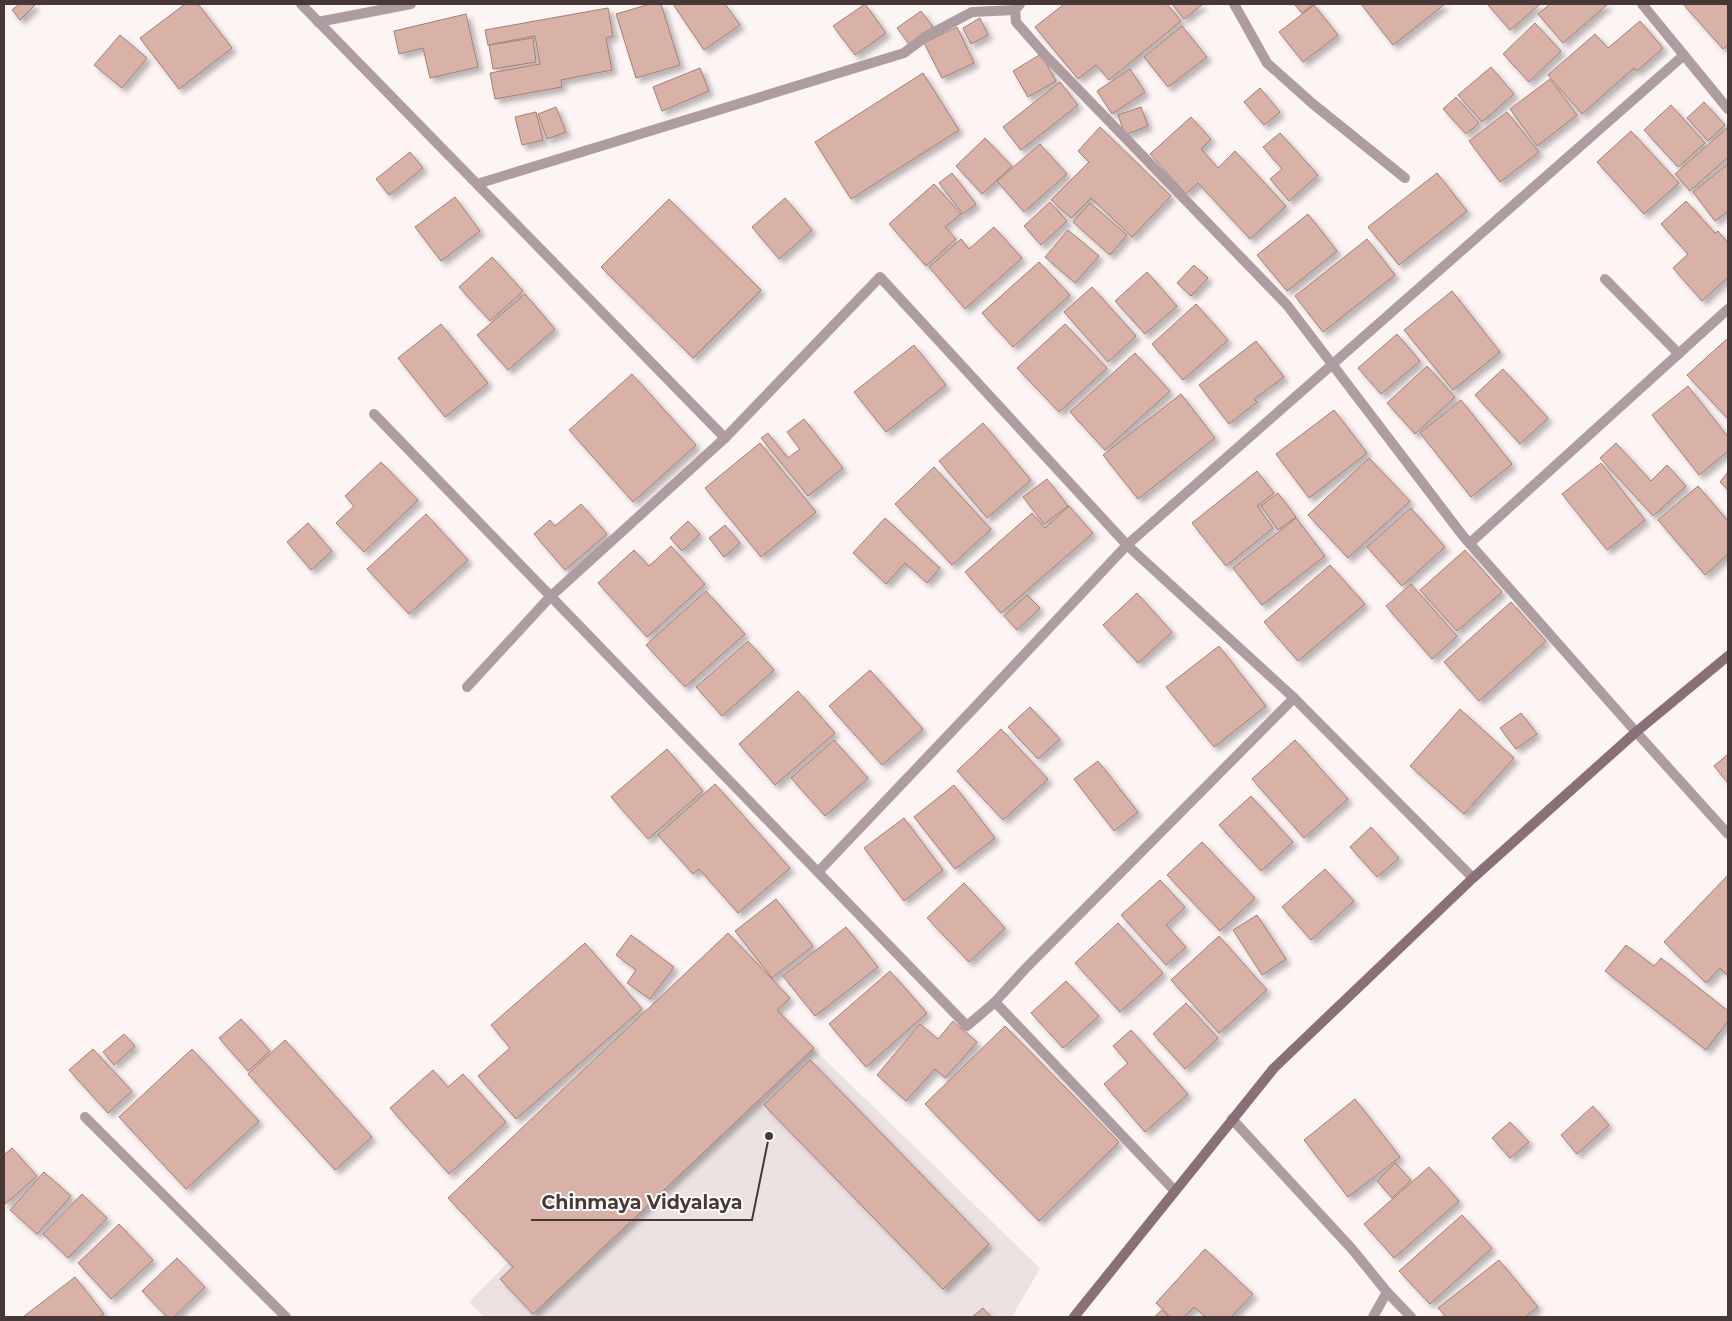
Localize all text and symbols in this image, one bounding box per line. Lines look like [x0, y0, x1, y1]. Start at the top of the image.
callout: Chinmaya Vidyalaya [531, 1186, 752, 1220]
text: Chinmaya Vidyalaya [542, 1191, 742, 1214]

